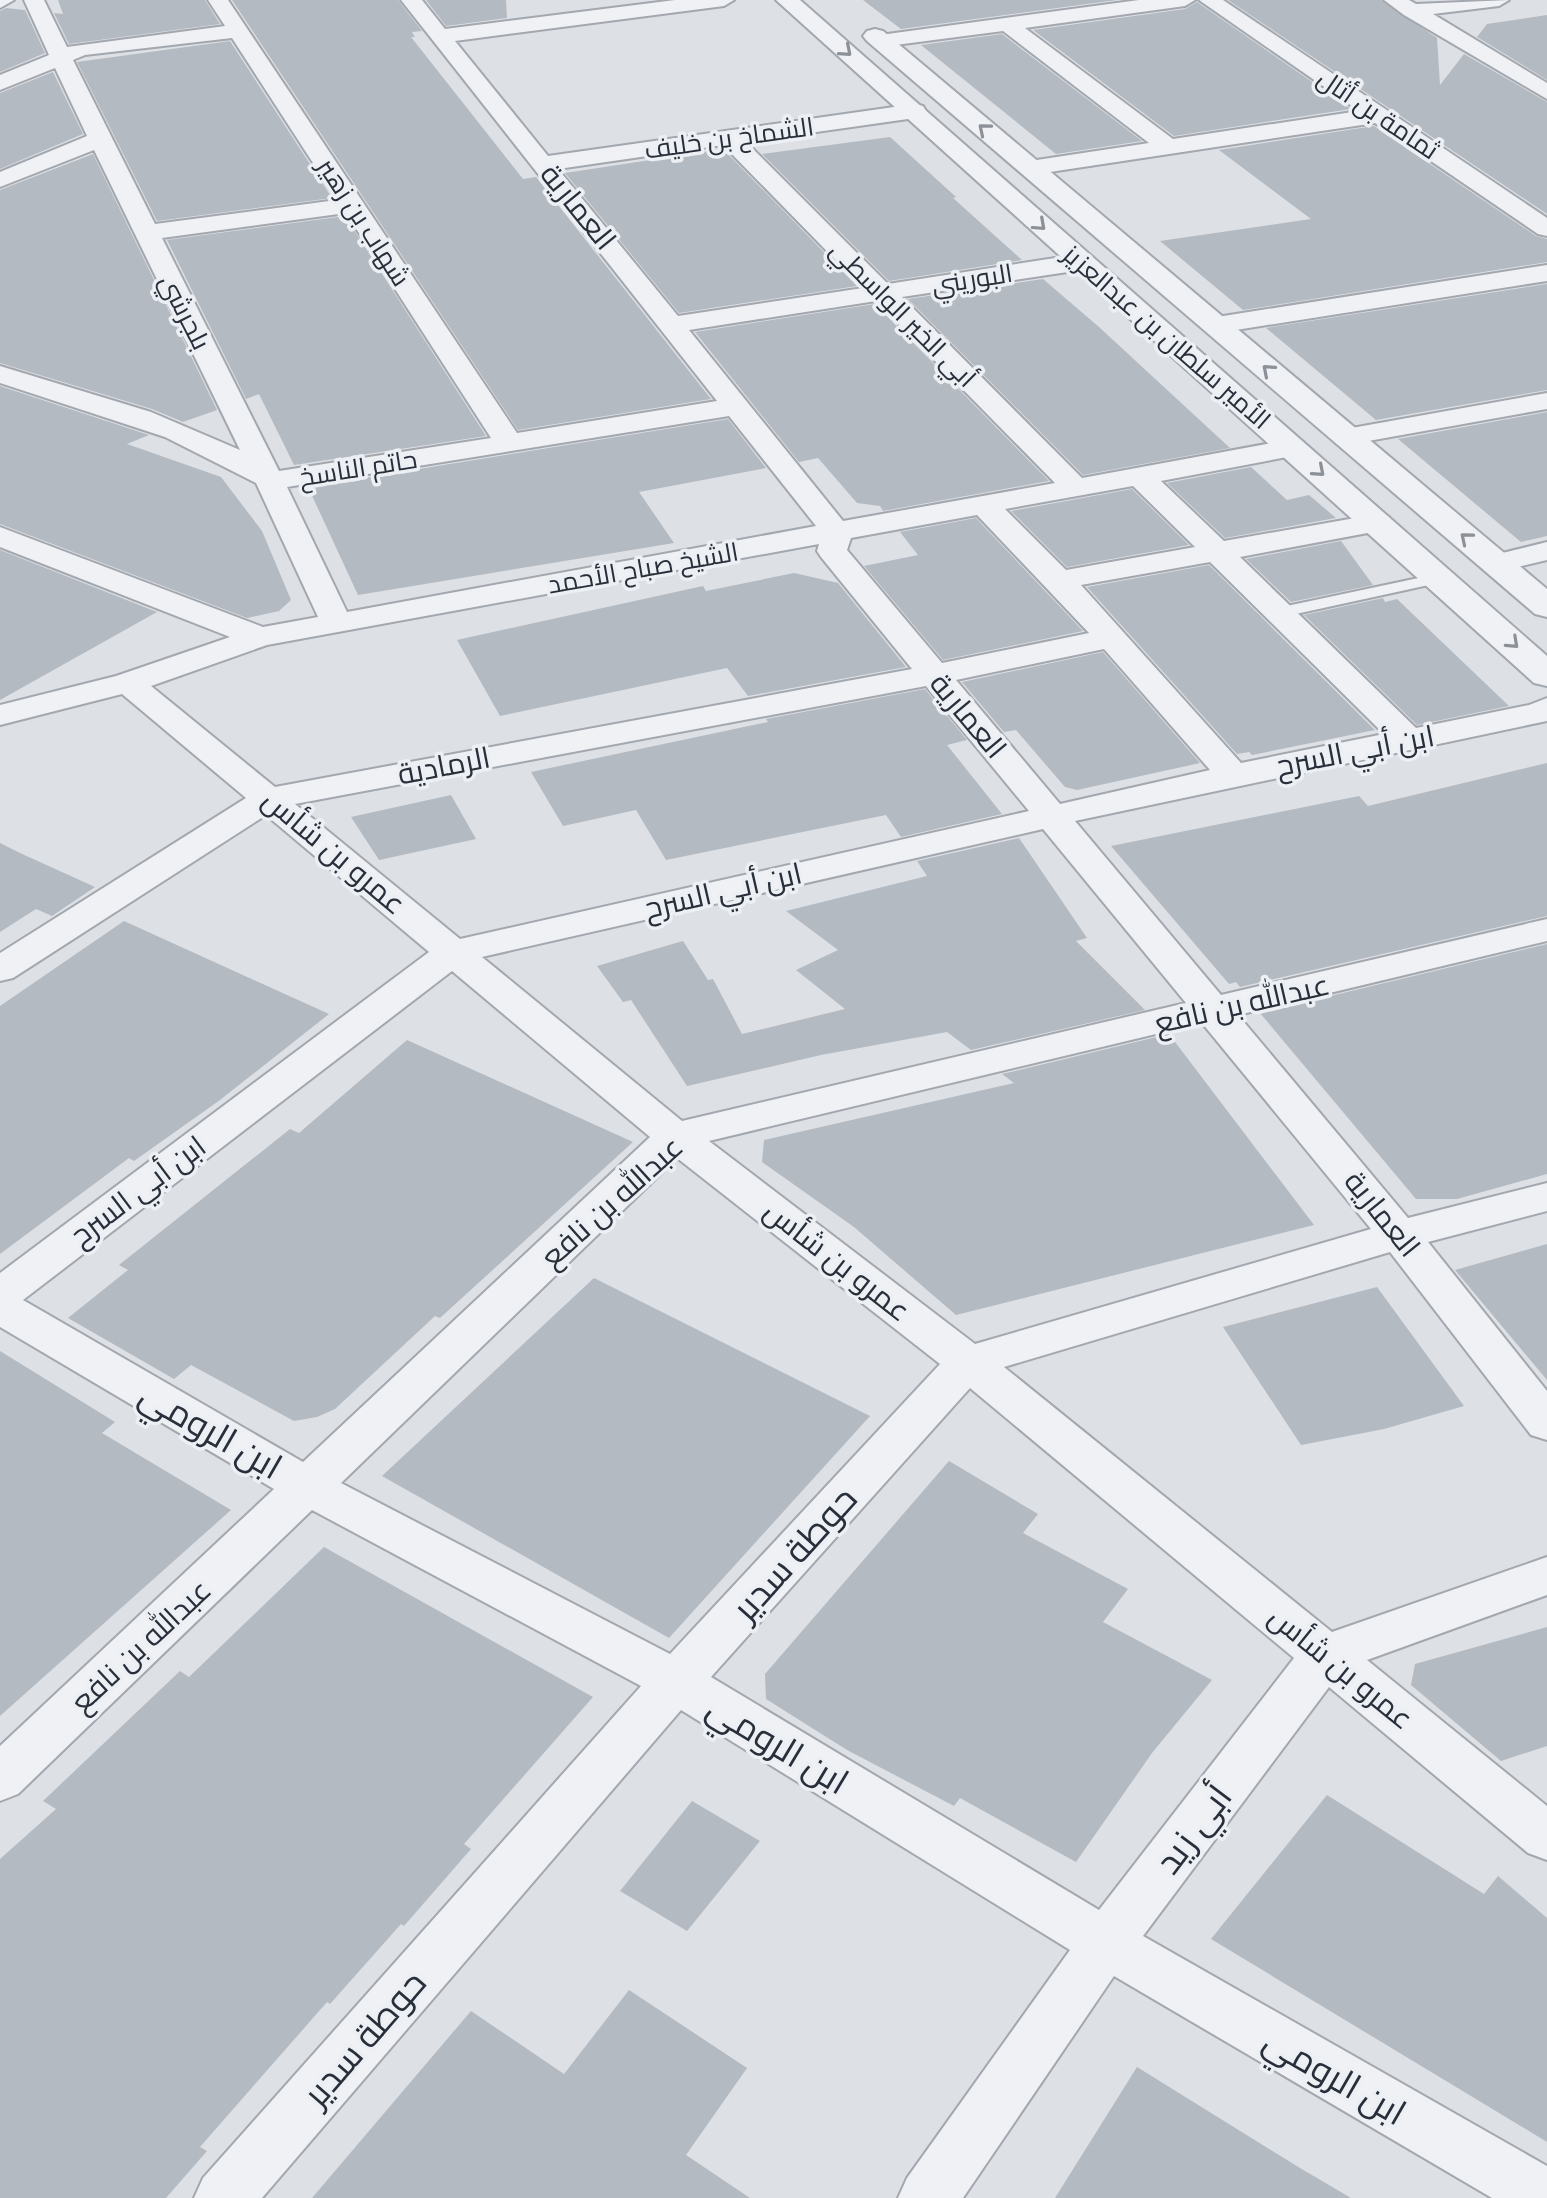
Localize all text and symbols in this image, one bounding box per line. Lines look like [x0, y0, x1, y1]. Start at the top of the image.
one-way arrow [837, 41, 852, 56]
street label: ثمامة بن أثال [1311, 61, 1445, 167]
street label: الشماخ بن خليف [642, 111, 816, 167]
one-way arrow [979, 124, 994, 139]
street label: شهاب بن زهير [309, 151, 416, 293]
street label: العمارية [532, 157, 623, 258]
one-way arrow [1030, 215, 1045, 229]
street label: أبي الخير الواسطي [820, 233, 984, 397]
street label: الأمير سلطان بن عبدالعزيز [1055, 238, 1277, 437]
street label: البوريني [929, 258, 1016, 306]
street label: بلجرشي [150, 269, 217, 356]
one-way arrow [1263, 365, 1278, 379]
street label: حاتم الناسخ [297, 444, 420, 495]
one-way arrow [1309, 461, 1324, 475]
one-way arrow [1461, 533, 1476, 548]
street label: الشيخ صباح الأحمد [545, 536, 741, 602]
one-way arrow [1504, 634, 1518, 649]
street label: العمارية [921, 666, 1014, 767]
street label: ابن أبي السرح [1272, 717, 1438, 789]
street label: الرمادية [395, 739, 493, 794]
street label: عمرو بن شأس [255, 781, 413, 923]
street label: ابن أبي السرح [640, 854, 807, 932]
street label: عبدالله بن نافع [1151, 964, 1333, 1044]
street label: ابن أبي السرح [62, 1127, 216, 1258]
street label: عبدالله بن نافع [532, 1127, 692, 1277]
street label: العمارية [1336, 1164, 1427, 1265]
street label: عمرو بن شأس [756, 1192, 918, 1330]
street label: ابن الرومي [128, 1372, 290, 1494]
street label: حوطة سدير [722, 1477, 867, 1632]
street label: عبدالله بن نافع [62, 1571, 220, 1721]
street label: عمرو بن شأس [1261, 1598, 1421, 1738]
street label: ابن الرومي [696, 1685, 856, 1809]
street label: أبي زيد [1145, 1776, 1246, 1886]
street label: حوطة سدير [292, 1962, 436, 2118]
street label: ابن الرومي [1252, 2018, 1414, 2140]

